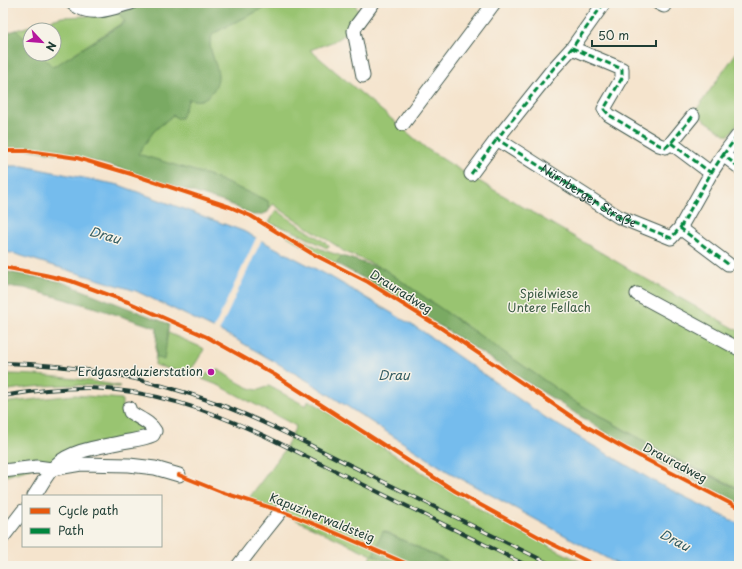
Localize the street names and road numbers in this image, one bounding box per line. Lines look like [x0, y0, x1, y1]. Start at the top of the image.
street label: Nürnberger Straße [537, 159, 639, 231]
street label: Drauradweg [367, 265, 436, 318]
street label: Drauradweg [640, 438, 711, 487]
street label: Kapuzinerwaldsteig [267, 488, 378, 546]

